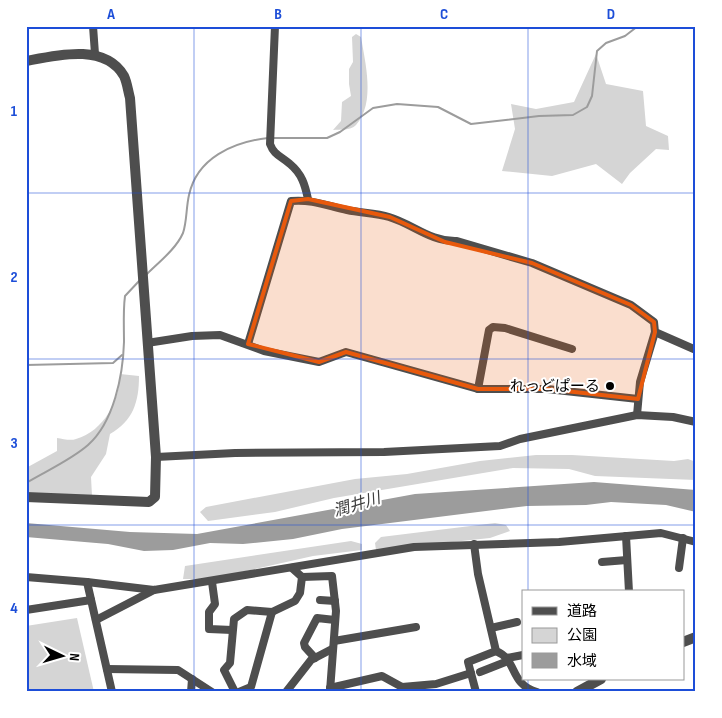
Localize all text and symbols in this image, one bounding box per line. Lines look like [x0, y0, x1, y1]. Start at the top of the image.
text: A [106, 5, 115, 24]
text: B [274, 5, 282, 24]
text: C [440, 5, 448, 24]
text: D [607, 5, 615, 24]
text: 1 [11, 102, 18, 121]
text: 2 [10, 268, 18, 287]
place label: れっどぱーる [510, 377, 600, 396]
marker: れっどぱーる [604, 380, 616, 392]
text: 3 [10, 434, 18, 453]
water label: 潤井川 [331, 488, 385, 521]
legend [522, 590, 684, 680]
text: 4 [10, 599, 18, 618]
text: 道路 [567, 602, 597, 621]
text: 公園 [567, 626, 597, 645]
north arrow [38, 630, 88, 680]
text: 水域 [567, 652, 597, 671]
text: N [66, 653, 83, 662]

